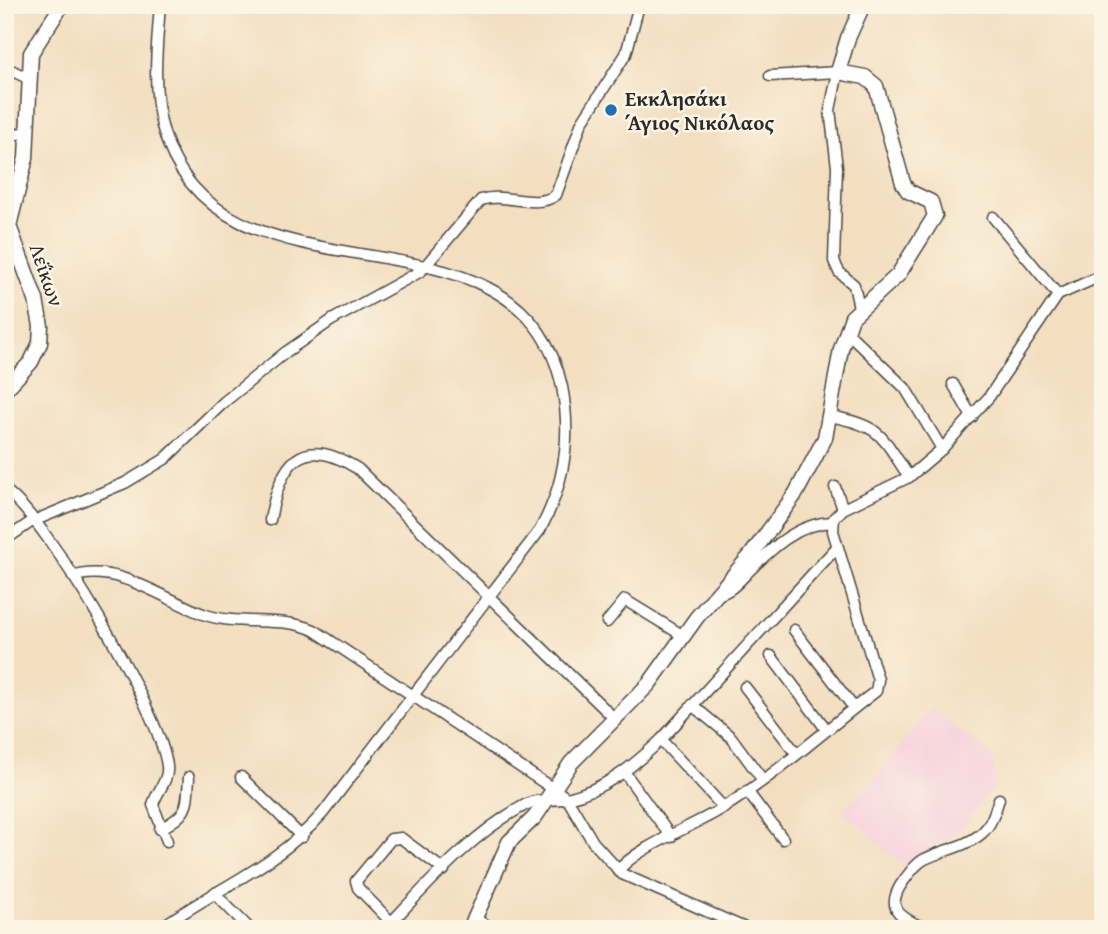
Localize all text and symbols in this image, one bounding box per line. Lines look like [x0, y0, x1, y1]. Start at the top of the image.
place label: Εκκλησάκι Άγιος Νικόλαος [625, 83, 775, 138]
marker: Εκκλησάκι Άγιος Νικόλαος [603, 102, 619, 118]
street label: Λεΐκων [22, 239, 72, 311]

